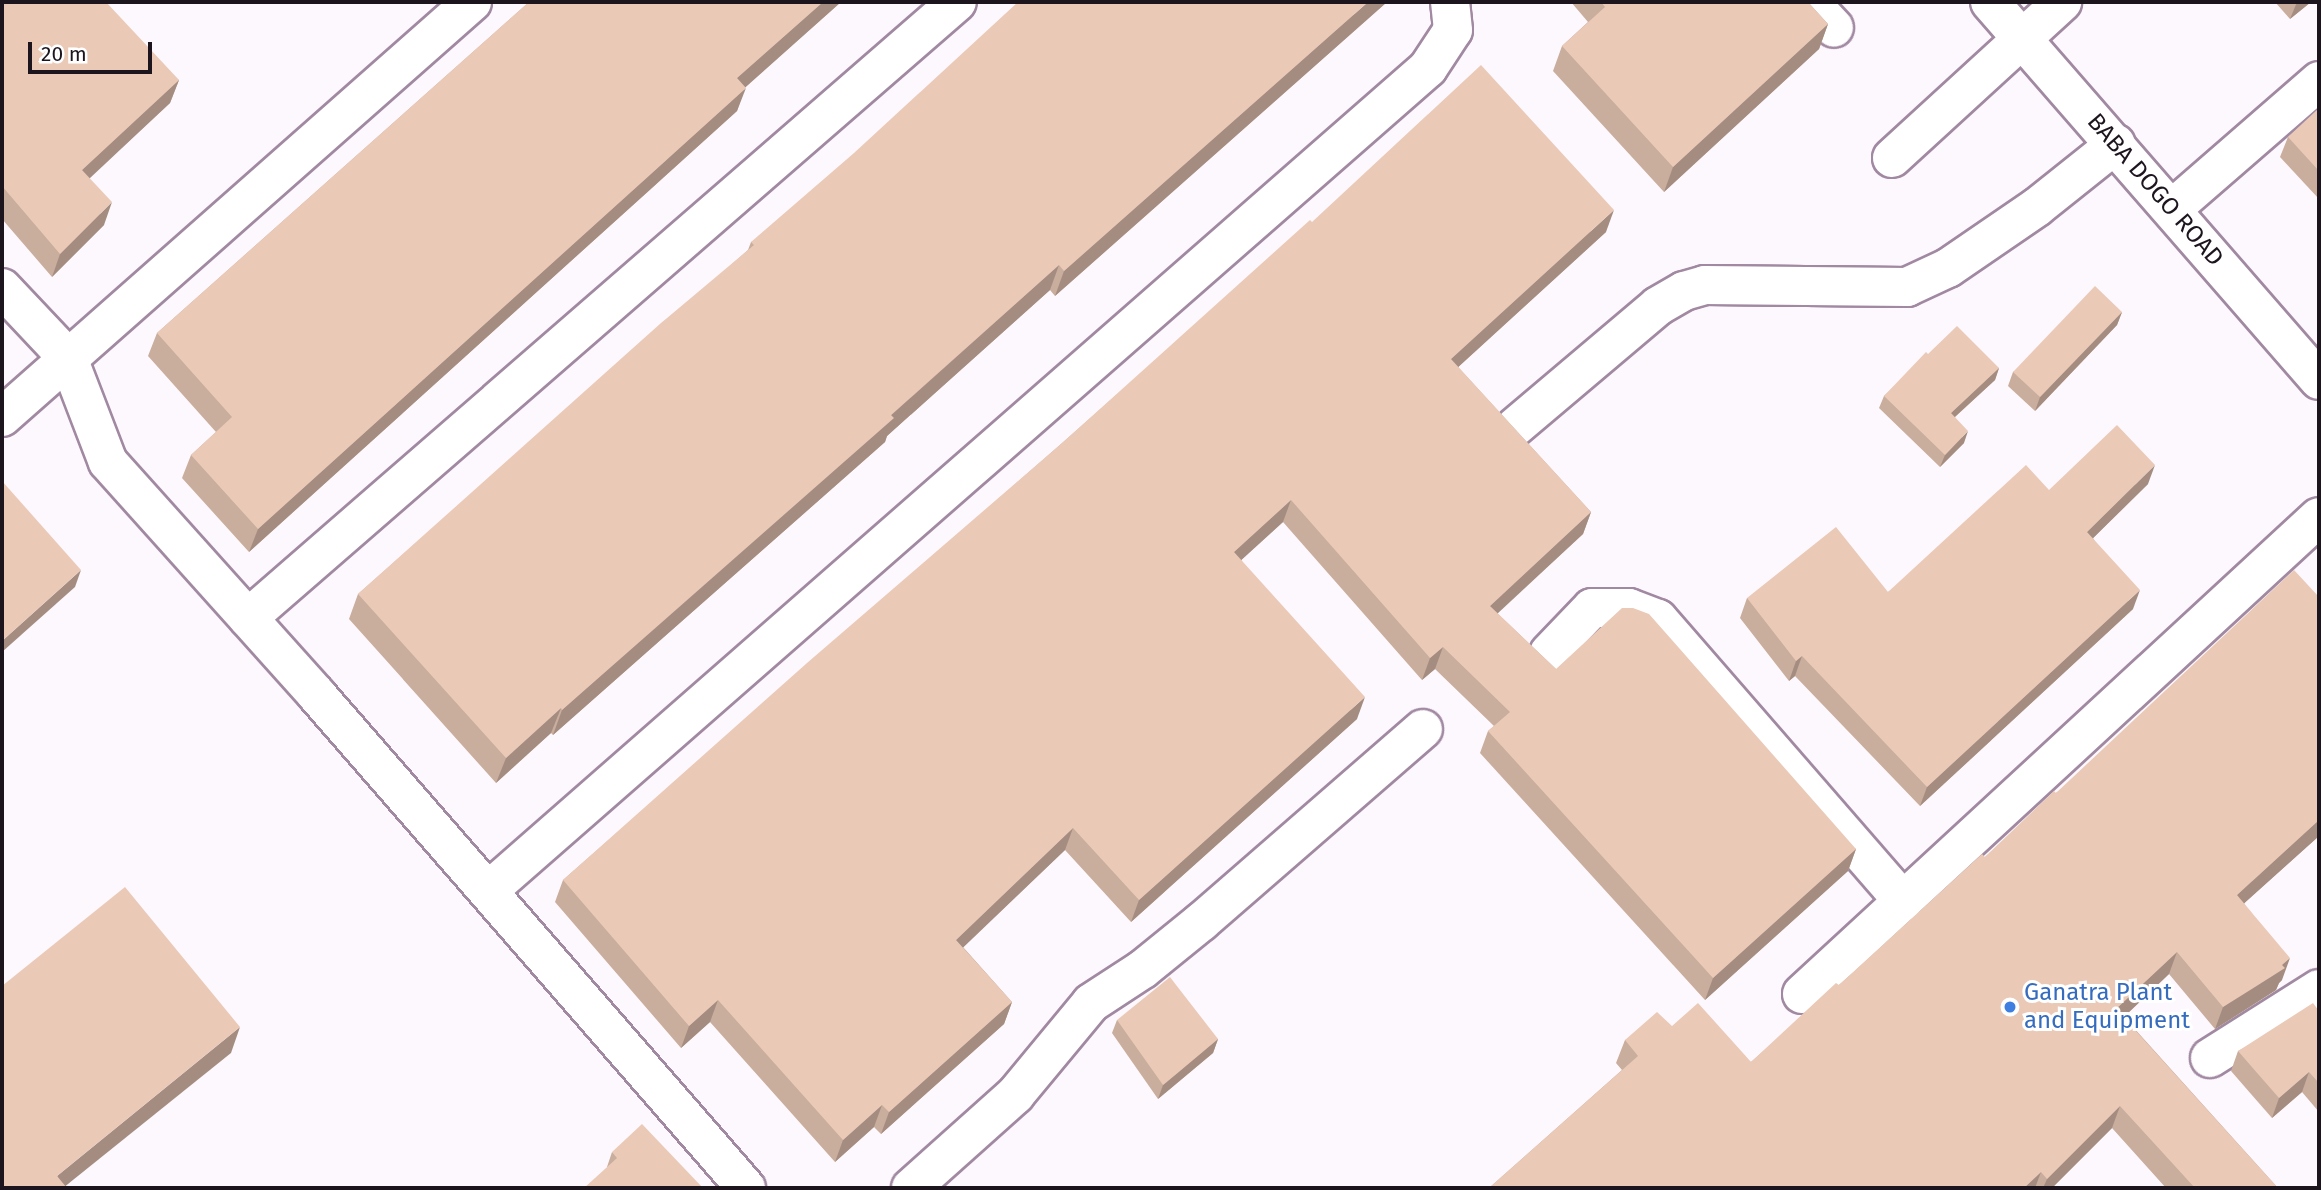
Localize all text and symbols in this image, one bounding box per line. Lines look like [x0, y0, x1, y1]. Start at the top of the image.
scale bar [32, 28, 156, 72]
text: 20 m [41, 41, 87, 67]
street label: BABA DOGO ROAD [2081, 108, 2229, 272]
place label: Ganatra Plant and Equipment [2024, 979, 2190, 1035]
marker: Ganatra Plant and Equipment [2002, 999, 2018, 1015]

